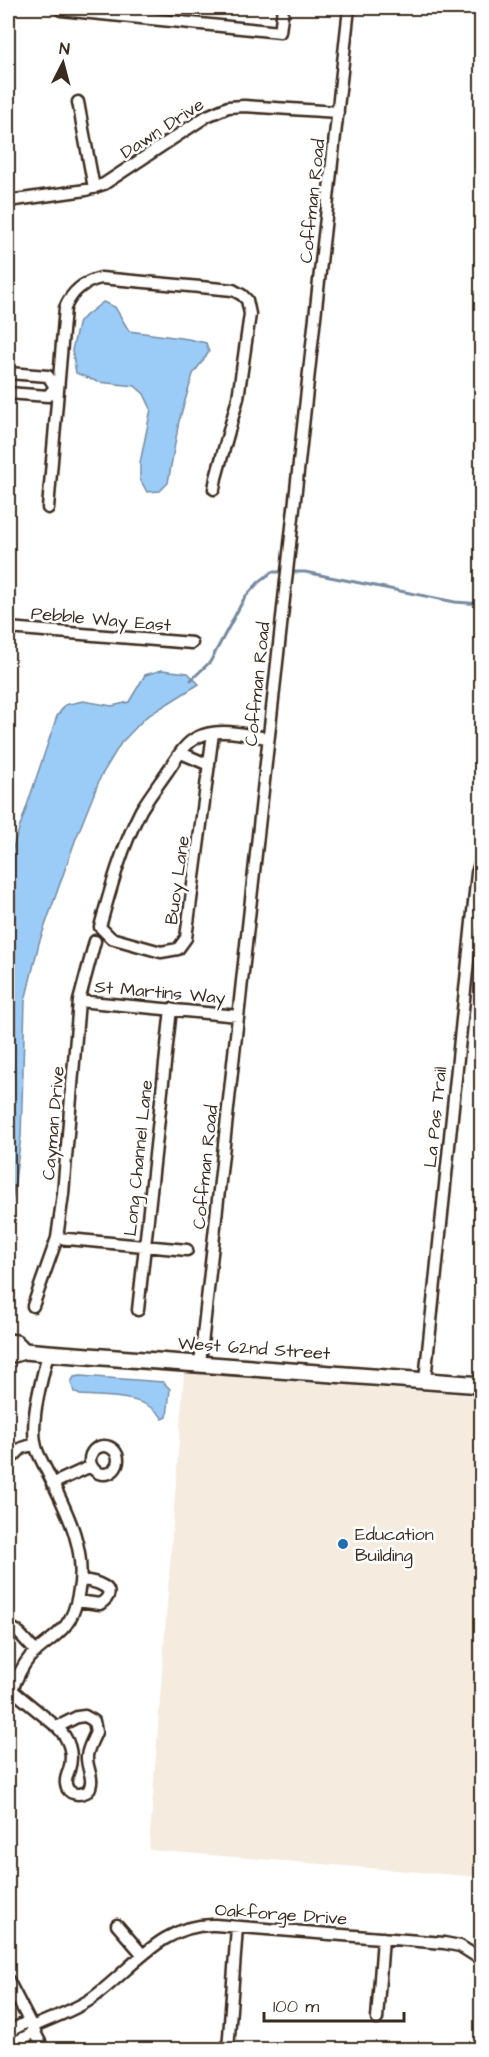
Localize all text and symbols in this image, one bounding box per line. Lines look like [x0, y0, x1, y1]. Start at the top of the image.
north arrow [33, 33, 93, 93]
text: N [58, 38, 71, 61]
street label: Dawn Drive [116, 92, 209, 165]
street label: Coffman Road [294, 138, 331, 265]
street label: Pebble Way East [30, 601, 173, 639]
street label: Coffman Road [239, 621, 276, 748]
street label: Buoy Lane [159, 834, 197, 926]
street label: St Martins Way [93, 974, 227, 1012]
street label: Cayman Drive [36, 1065, 72, 1181]
street label: La Pas Trail [418, 1065, 453, 1169]
street label: Long Channel Lane [118, 1078, 160, 1238]
street label: Coffman Road [187, 1104, 224, 1231]
street label: West 62nd Street [177, 1331, 332, 1366]
place label: Education Building [355, 1522, 434, 1569]
marker: Education Building [336, 1537, 350, 1551]
street label: Oakforge Drive [214, 1897, 348, 1933]
scale bar [264, 1985, 404, 2023]
text: 100 m [273, 1994, 319, 2019]

